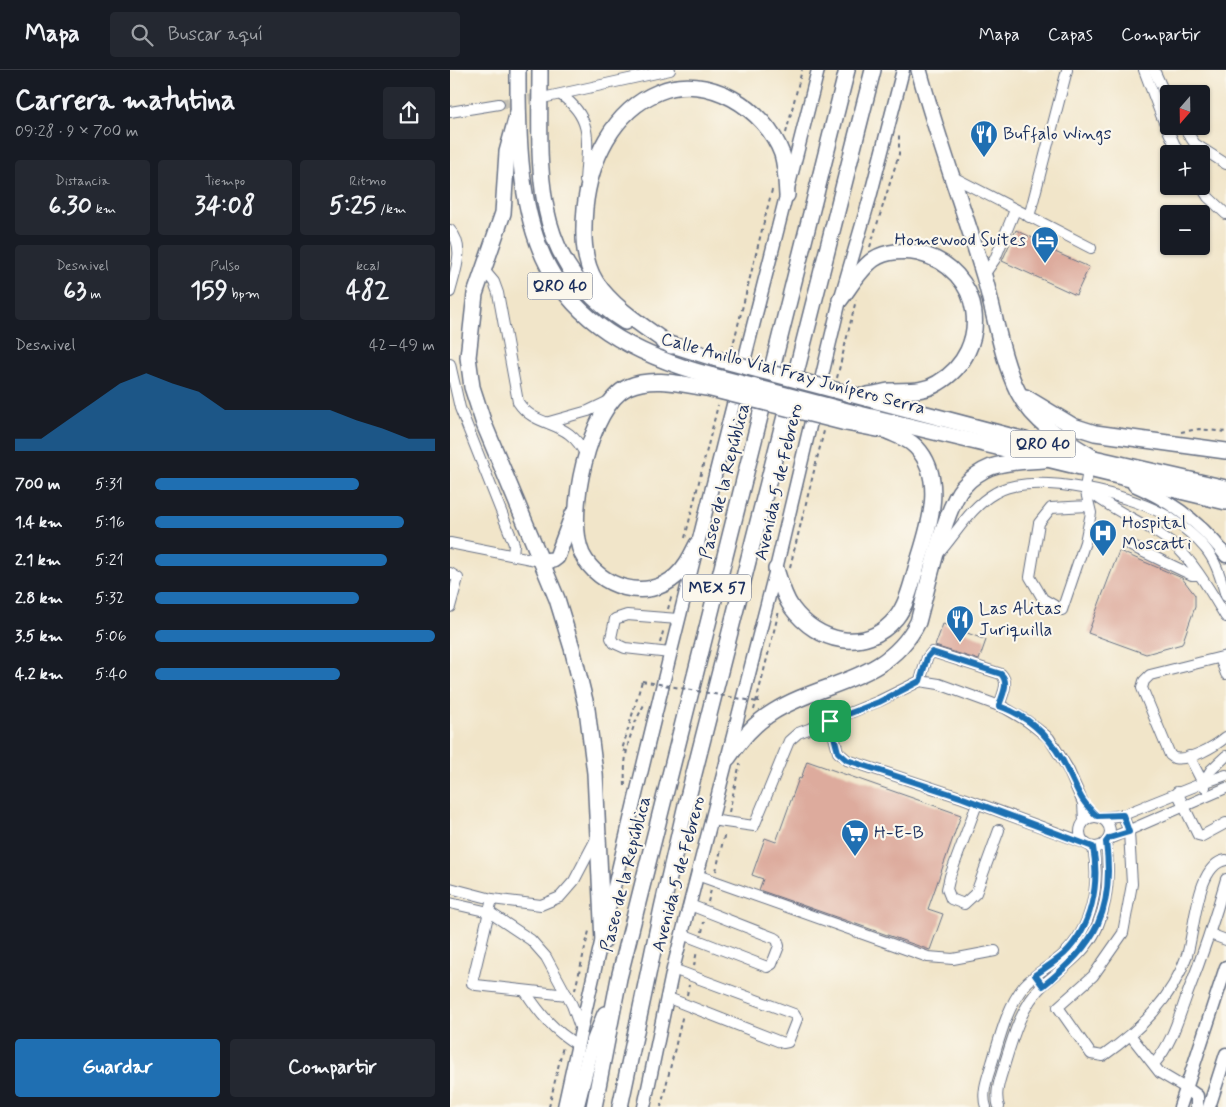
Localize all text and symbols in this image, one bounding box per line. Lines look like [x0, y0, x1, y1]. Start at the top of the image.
search box [110, 12, 460, 57]
text: Mapa [25, 19, 80, 50]
icon: search [128, 21, 156, 49]
text: Buscar aquí [168, 22, 263, 47]
text: Mapa [979, 23, 1020, 47]
text: Capas [1048, 23, 1093, 47]
text: Compartir [1121, 23, 1201, 47]
text: Carrera matutina [15, 83, 235, 120]
north arrow [1160, 85, 1210, 135]
map controls [1160, 85, 1210, 255]
button: share [383, 87, 435, 139]
restaurant icon: Buffalo Wings [969, 119, 999, 158]
text: 09:28 · 9 × 700 m [15, 121, 139, 142]
place label: Buffalo Wings [1003, 122, 1111, 146]
button: + [1160, 145, 1210, 195]
text: Distancia [55, 172, 110, 190]
text: Tiempo [205, 172, 245, 190]
text: Ritmo [349, 172, 386, 190]
text: 6.30 [48, 190, 92, 223]
text: 34:08 [195, 190, 255, 223]
text: 5:25 [329, 190, 376, 223]
text: km [92, 200, 116, 218]
text: /km [376, 200, 406, 218]
button: − [1160, 205, 1210, 255]
hotel icon: Homewood Suites [1030, 225, 1060, 264]
place label: Homewood Suites [894, 228, 1026, 252]
text: Desnivel [56, 257, 109, 275]
text: Pulso [210, 257, 240, 275]
text: kcal [356, 257, 379, 275]
road number: QRO 40 [528, 272, 592, 300]
text: 63 [63, 275, 87, 308]
text: 159 [190, 275, 228, 308]
text: 482 [346, 275, 389, 308]
text: m [87, 285, 101, 303]
text: bpm [228, 285, 260, 303]
street label: Calle Anillo Vial Fray Junípero Serra [658, 327, 928, 421]
text: Desnivel [15, 335, 75, 356]
text: 42–49 m [369, 335, 435, 356]
street label: Paseo de la República [694, 401, 756, 561]
street label: Avenida 5 de Febrero [749, 401, 809, 563]
road number: QRO 40 [1010, 430, 1076, 458]
text: 700 m [15, 474, 61, 495]
text: 5:31 [95, 474, 123, 495]
place label: Hospital Moscatti [1122, 511, 1191, 556]
text: 1.4 km [15, 512, 62, 533]
text: 5:16 [95, 512, 125, 533]
hospital icon: Hospital Moscatti [1088, 518, 1118, 557]
text: 2.1 km [15, 550, 61, 571]
text: 5:21 [95, 550, 124, 571]
road number: MEX 57 [683, 574, 751, 602]
text: 2.8 km [15, 588, 63, 609]
text: 5:32 [95, 588, 125, 609]
place label: Las Alitas Juriquilla [979, 597, 1062, 642]
restaurant icon: Las Alitas Juriquilla [945, 604, 975, 643]
text: 3.5 km [15, 626, 63, 647]
text: 5:06 [95, 626, 127, 647]
text: 4.2 km [15, 664, 63, 685]
text: 5:40 [95, 664, 127, 685]
pin [809, 700, 851, 742]
icon: arrive [816, 707, 844, 735]
street label: Paseo de la República [595, 794, 657, 954]
street label: Avenida 5 de Febrero [647, 794, 711, 954]
supermarket icon: H-E-B [840, 818, 870, 857]
place label: H-E-B [874, 821, 924, 845]
button: Guardar [15, 1039, 220, 1097]
button: Compartir [230, 1039, 435, 1097]

